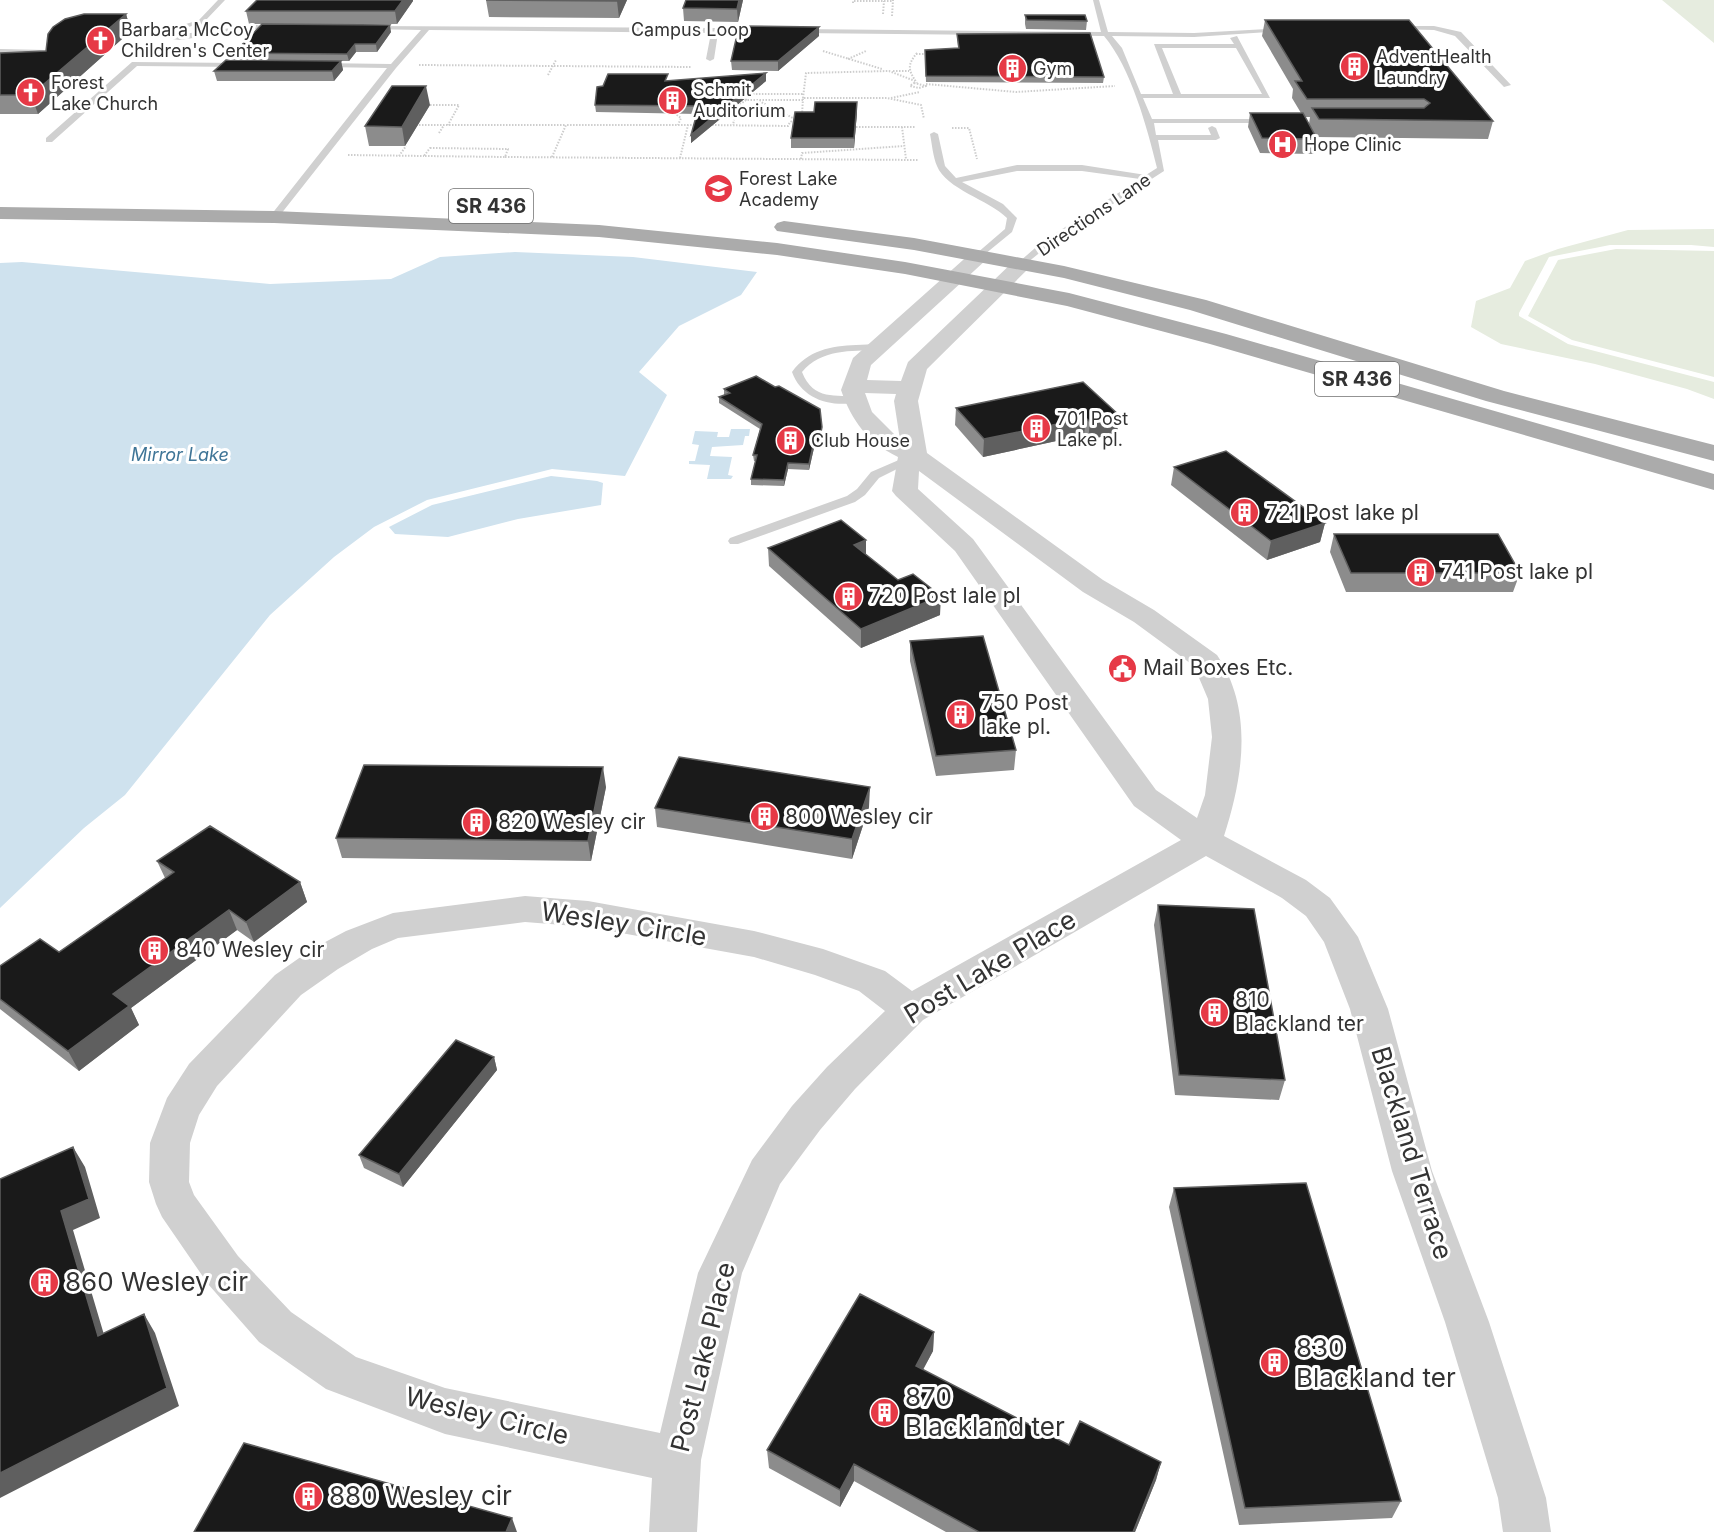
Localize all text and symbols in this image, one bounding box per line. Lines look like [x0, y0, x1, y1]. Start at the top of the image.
place label: Barbara McCoy Children's Center [121, 19, 270, 61]
street label: Campus Loop [631, 19, 749, 40]
church icon: Barbara McCoy Children's Center [84, 24, 116, 56]
place label: AdventHealth Laundry [1376, 46, 1492, 88]
building icon: AdventHealth Laundry [1339, 51, 1371, 83]
building icon: Gym [996, 53, 1028, 85]
place label: Gym [1033, 58, 1072, 79]
place label: Forest Lake Church [51, 72, 158, 114]
church icon: Forest Lake Church [14, 77, 46, 109]
place label: Schmit Auditorium [693, 79, 786, 121]
building icon: Schmit Auditorium [656, 84, 688, 116]
hospital icon: Hope Clinic [1267, 129, 1299, 161]
place label: Hope Clinic [1304, 134, 1402, 155]
place label: Forest Lake Academy [739, 168, 837, 210]
street label: Directions Lane [1033, 169, 1154, 260]
school or university icon: Forest Lake Academy [702, 173, 734, 205]
road number: SR 436 [449, 189, 533, 223]
road number: SR 436 [1315, 362, 1399, 396]
place label: 701 Post Lake pl. [1057, 408, 1128, 450]
building icon: 701 Post Lake pl. [1020, 413, 1052, 445]
building icon: Club House [774, 425, 806, 457]
place label: Club House [811, 430, 910, 451]
water label: Mirror Lake [131, 444, 229, 465]
building icon: 721 Post lake pl [1229, 497, 1261, 529]
place label: 721 Post lake pl [1266, 500, 1419, 525]
building icon: 741 Post lake pl [1404, 556, 1436, 588]
place label: 741 Post lake pl [1441, 559, 1593, 584]
building icon: 720 Post lale pl [832, 580, 864, 612]
place label: 720 Post lale pl [869, 583, 1021, 608]
public building icon: Mail Boxes Etc. [1106, 652, 1138, 684]
place label: Mail Boxes Etc. [1143, 655, 1293, 680]
place label: 750 Post lake pl. [981, 690, 1069, 739]
building icon: 750 Post lake pl. [944, 699, 976, 731]
building icon: 800 Wesley cir [748, 801, 780, 833]
place label: 800 Wesley cir [785, 804, 933, 829]
building icon: 820 Wesley cir [461, 806, 493, 838]
place label: 820 Wesley cir [498, 809, 646, 834]
street label: Wesley Circle [539, 895, 709, 952]
street label: Post Lake Place [898, 903, 1081, 1030]
building icon: 840 Wesley cir [139, 934, 171, 966]
place label: 840 Wesley cir [176, 937, 324, 962]
place label: 810 Blackland ter [1235, 987, 1364, 1036]
building icon: 810 Blackland ter [1198, 996, 1230, 1028]
street label: Blackland Terrace [1365, 1043, 1460, 1263]
street label: Post Lake Place [664, 1259, 741, 1455]
building icon: 860 Wesley cir [28, 1266, 60, 1298]
place label: 860 Wesley cir [65, 1266, 248, 1297]
place label: 830 Blackland ter [1296, 1332, 1456, 1393]
building icon: 830 Blackland ter [1259, 1347, 1291, 1379]
street label: Wesley Circle [402, 1380, 572, 1451]
place label: 870 Blackland ter [905, 1381, 1065, 1442]
building icon: 870 Blackland ter [868, 1396, 900, 1428]
building icon: 880 Wesley cir [292, 1480, 324, 1512]
place label: 880 Wesley cir [329, 1480, 512, 1511]

